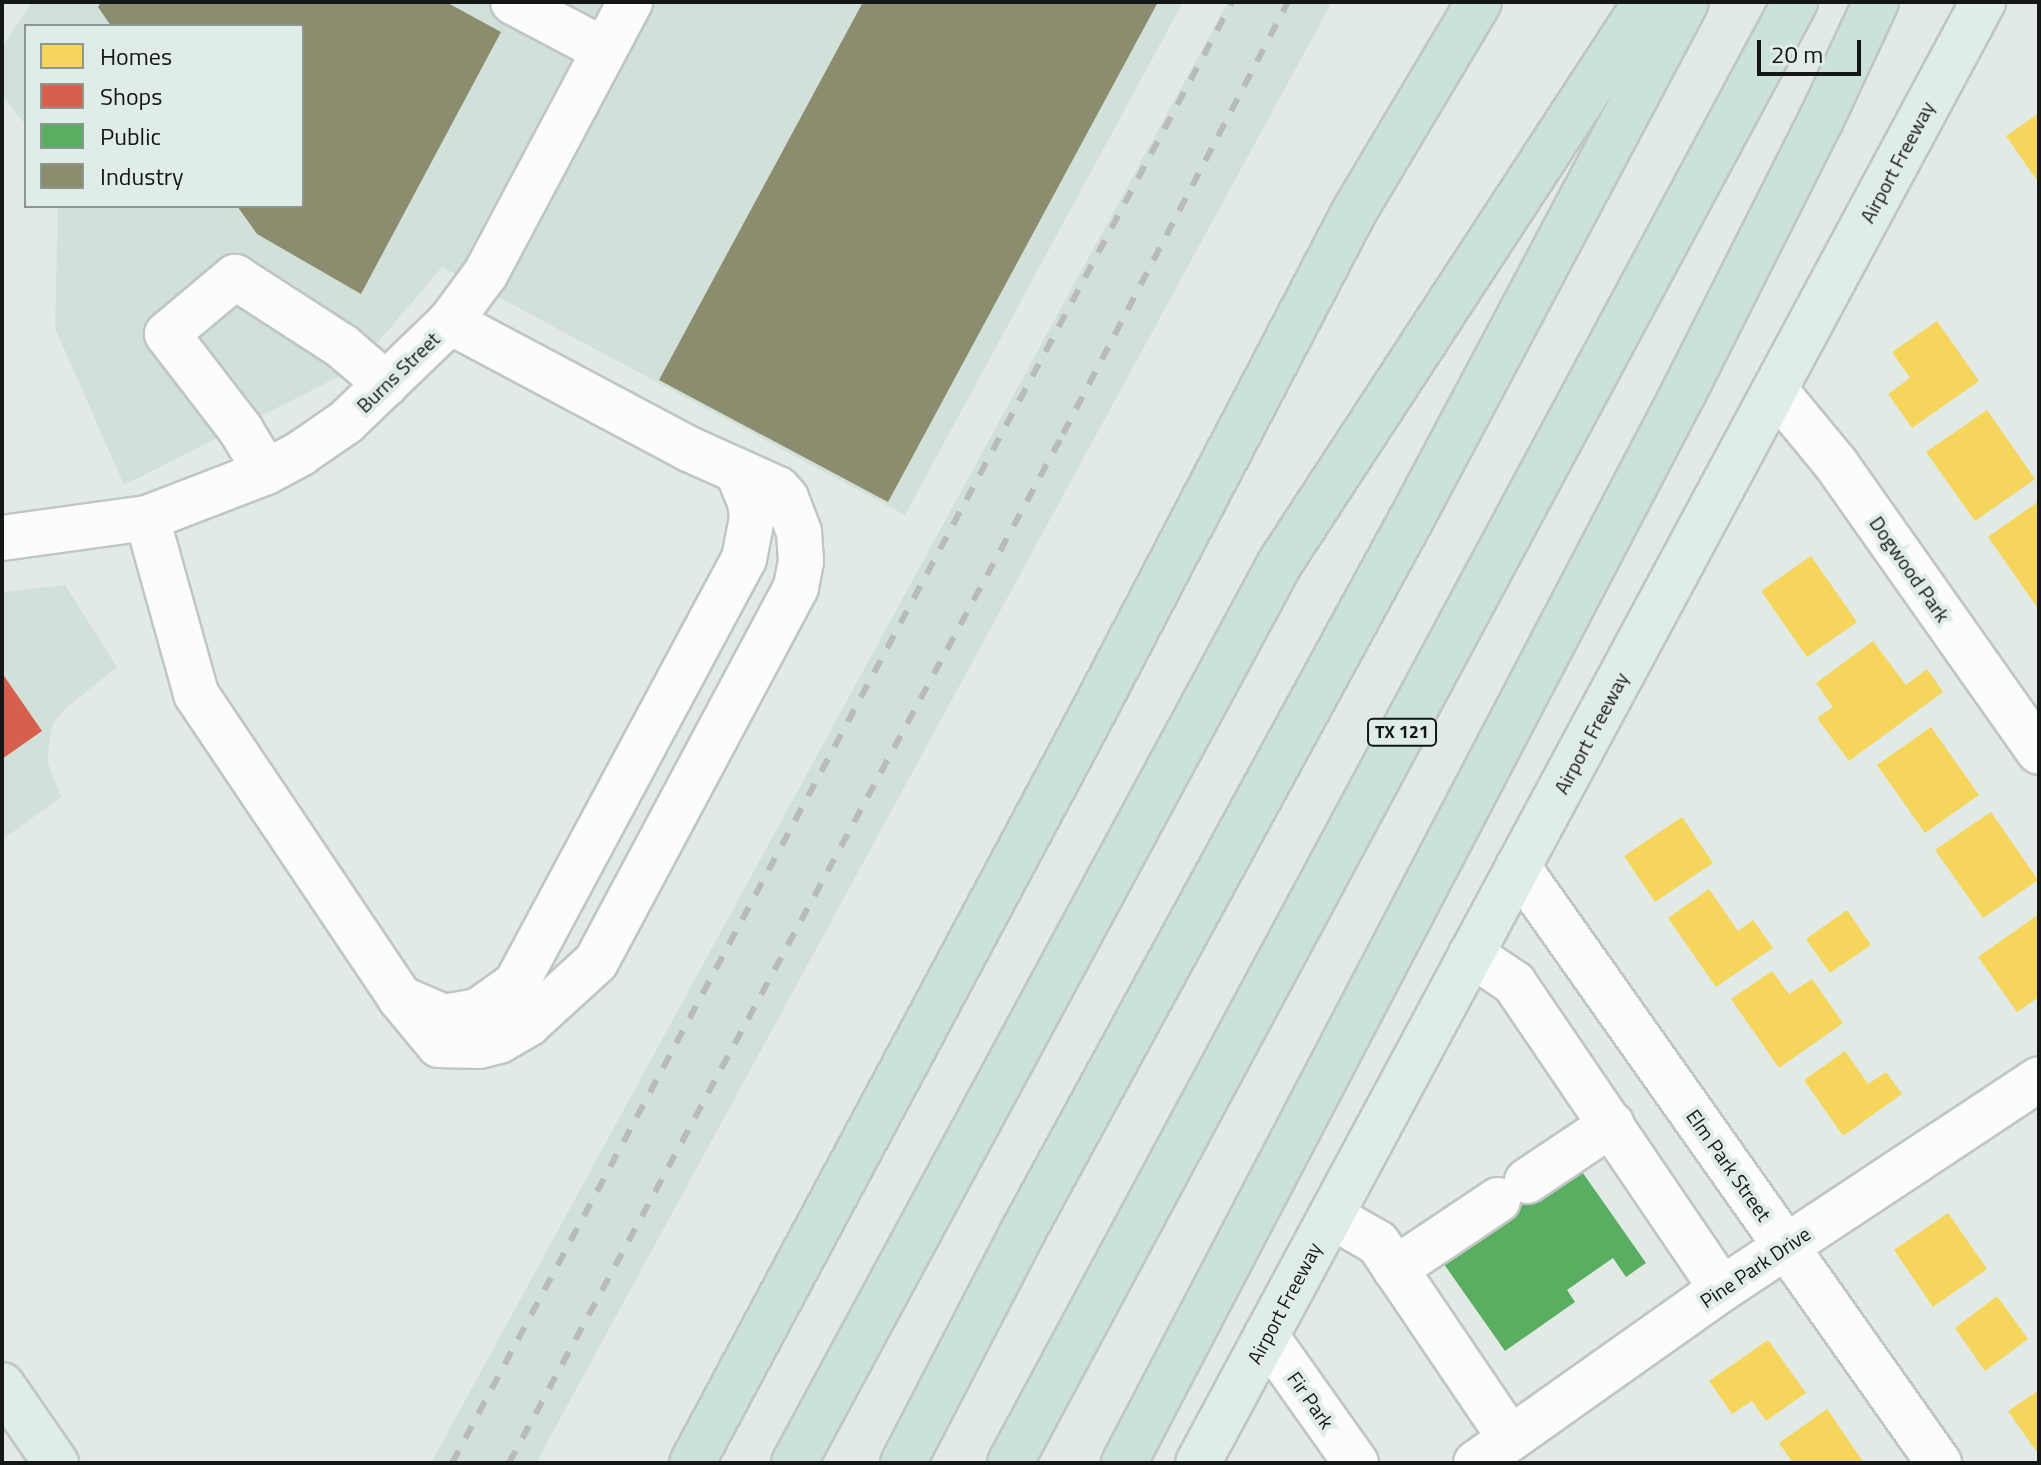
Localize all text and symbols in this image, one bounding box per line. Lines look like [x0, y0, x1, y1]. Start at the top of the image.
legend [24, 24, 304, 208]
scale bar [1761, 24, 1865, 74]
text: 20 m [1771, 36, 1823, 72]
text: Homes [100, 38, 172, 74]
text: Shops [100, 78, 162, 114]
street label: Airport Freeway [1855, 97, 1939, 227]
text: Public [100, 118, 161, 154]
text: Industry [100, 158, 184, 194]
street label: Burns Street [352, 327, 444, 417]
street label: Dogwood Park [1865, 512, 1955, 626]
street label: Airport Freeway [1549, 668, 1633, 798]
road number: TX 121 [1366, 718, 1438, 746]
street label: Elm Park Street [1682, 1104, 1776, 1226]
street label: Pine Park Drive [1695, 1221, 1815, 1313]
street label: Airport Freeway [1242, 1238, 1326, 1368]
street label: Fir Park [1283, 1367, 1339, 1433]

